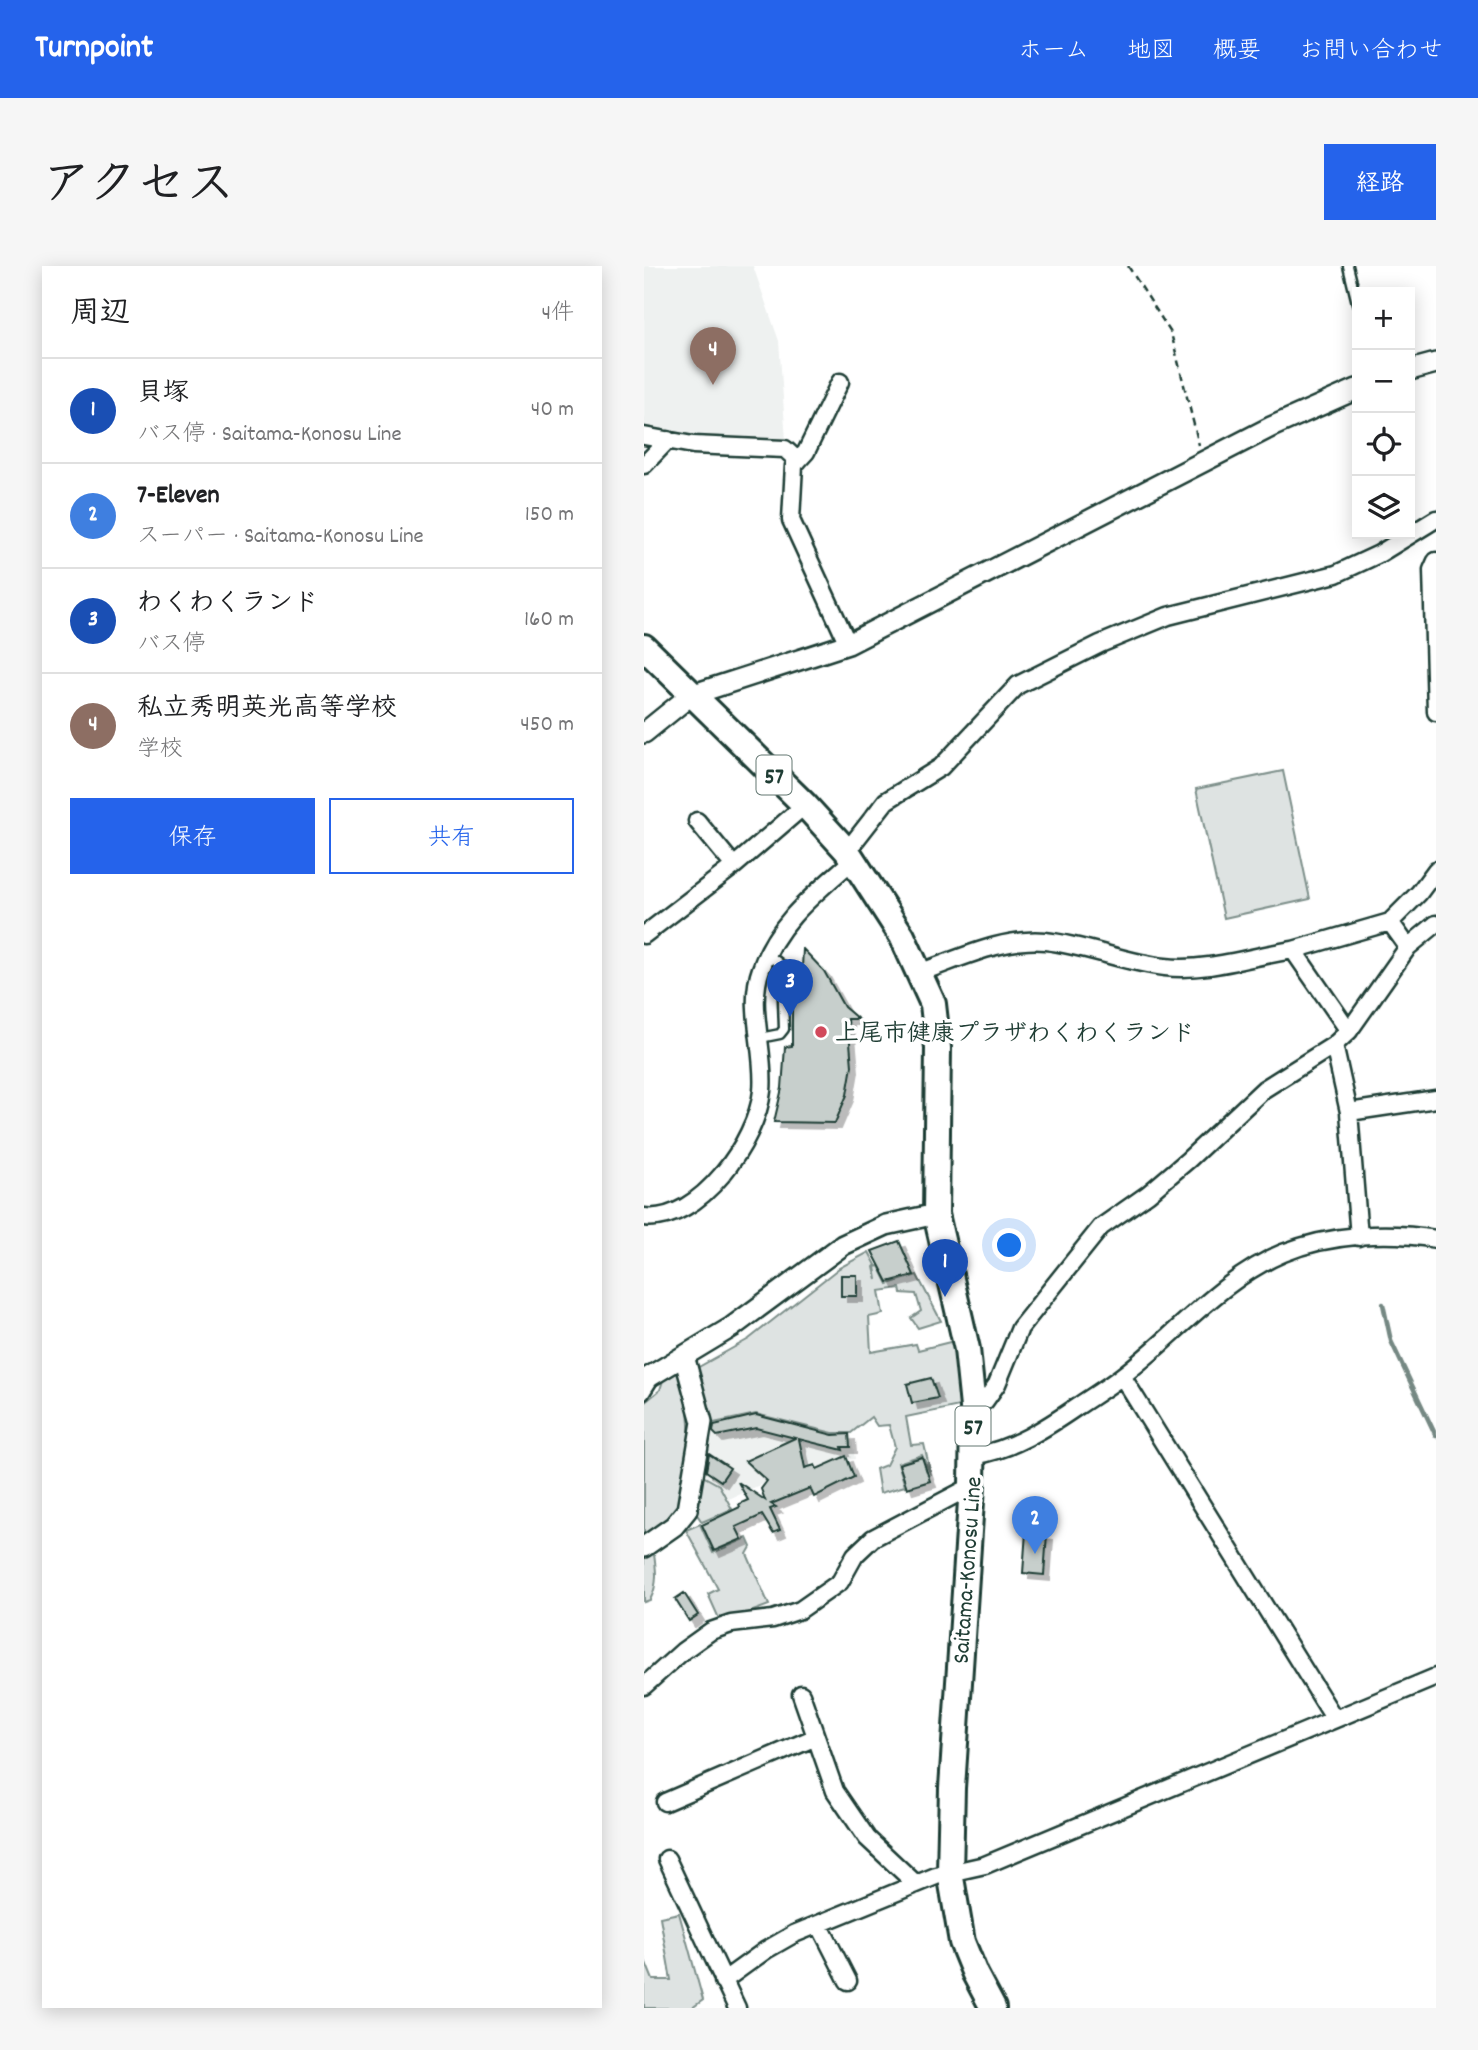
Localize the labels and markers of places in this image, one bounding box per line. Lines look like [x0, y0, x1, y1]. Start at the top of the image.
pin: 4 [690, 327, 736, 385]
pin: 3 [767, 959, 813, 1017]
place label: 上尾市健康プラザわくわくランド [835, 1018, 1195, 1052]
marker: 上尾市健康プラザわくわくランド [813, 1024, 829, 1040]
pin: 1 [922, 1239, 968, 1297]
pin: 2 [1012, 1496, 1058, 1554]

